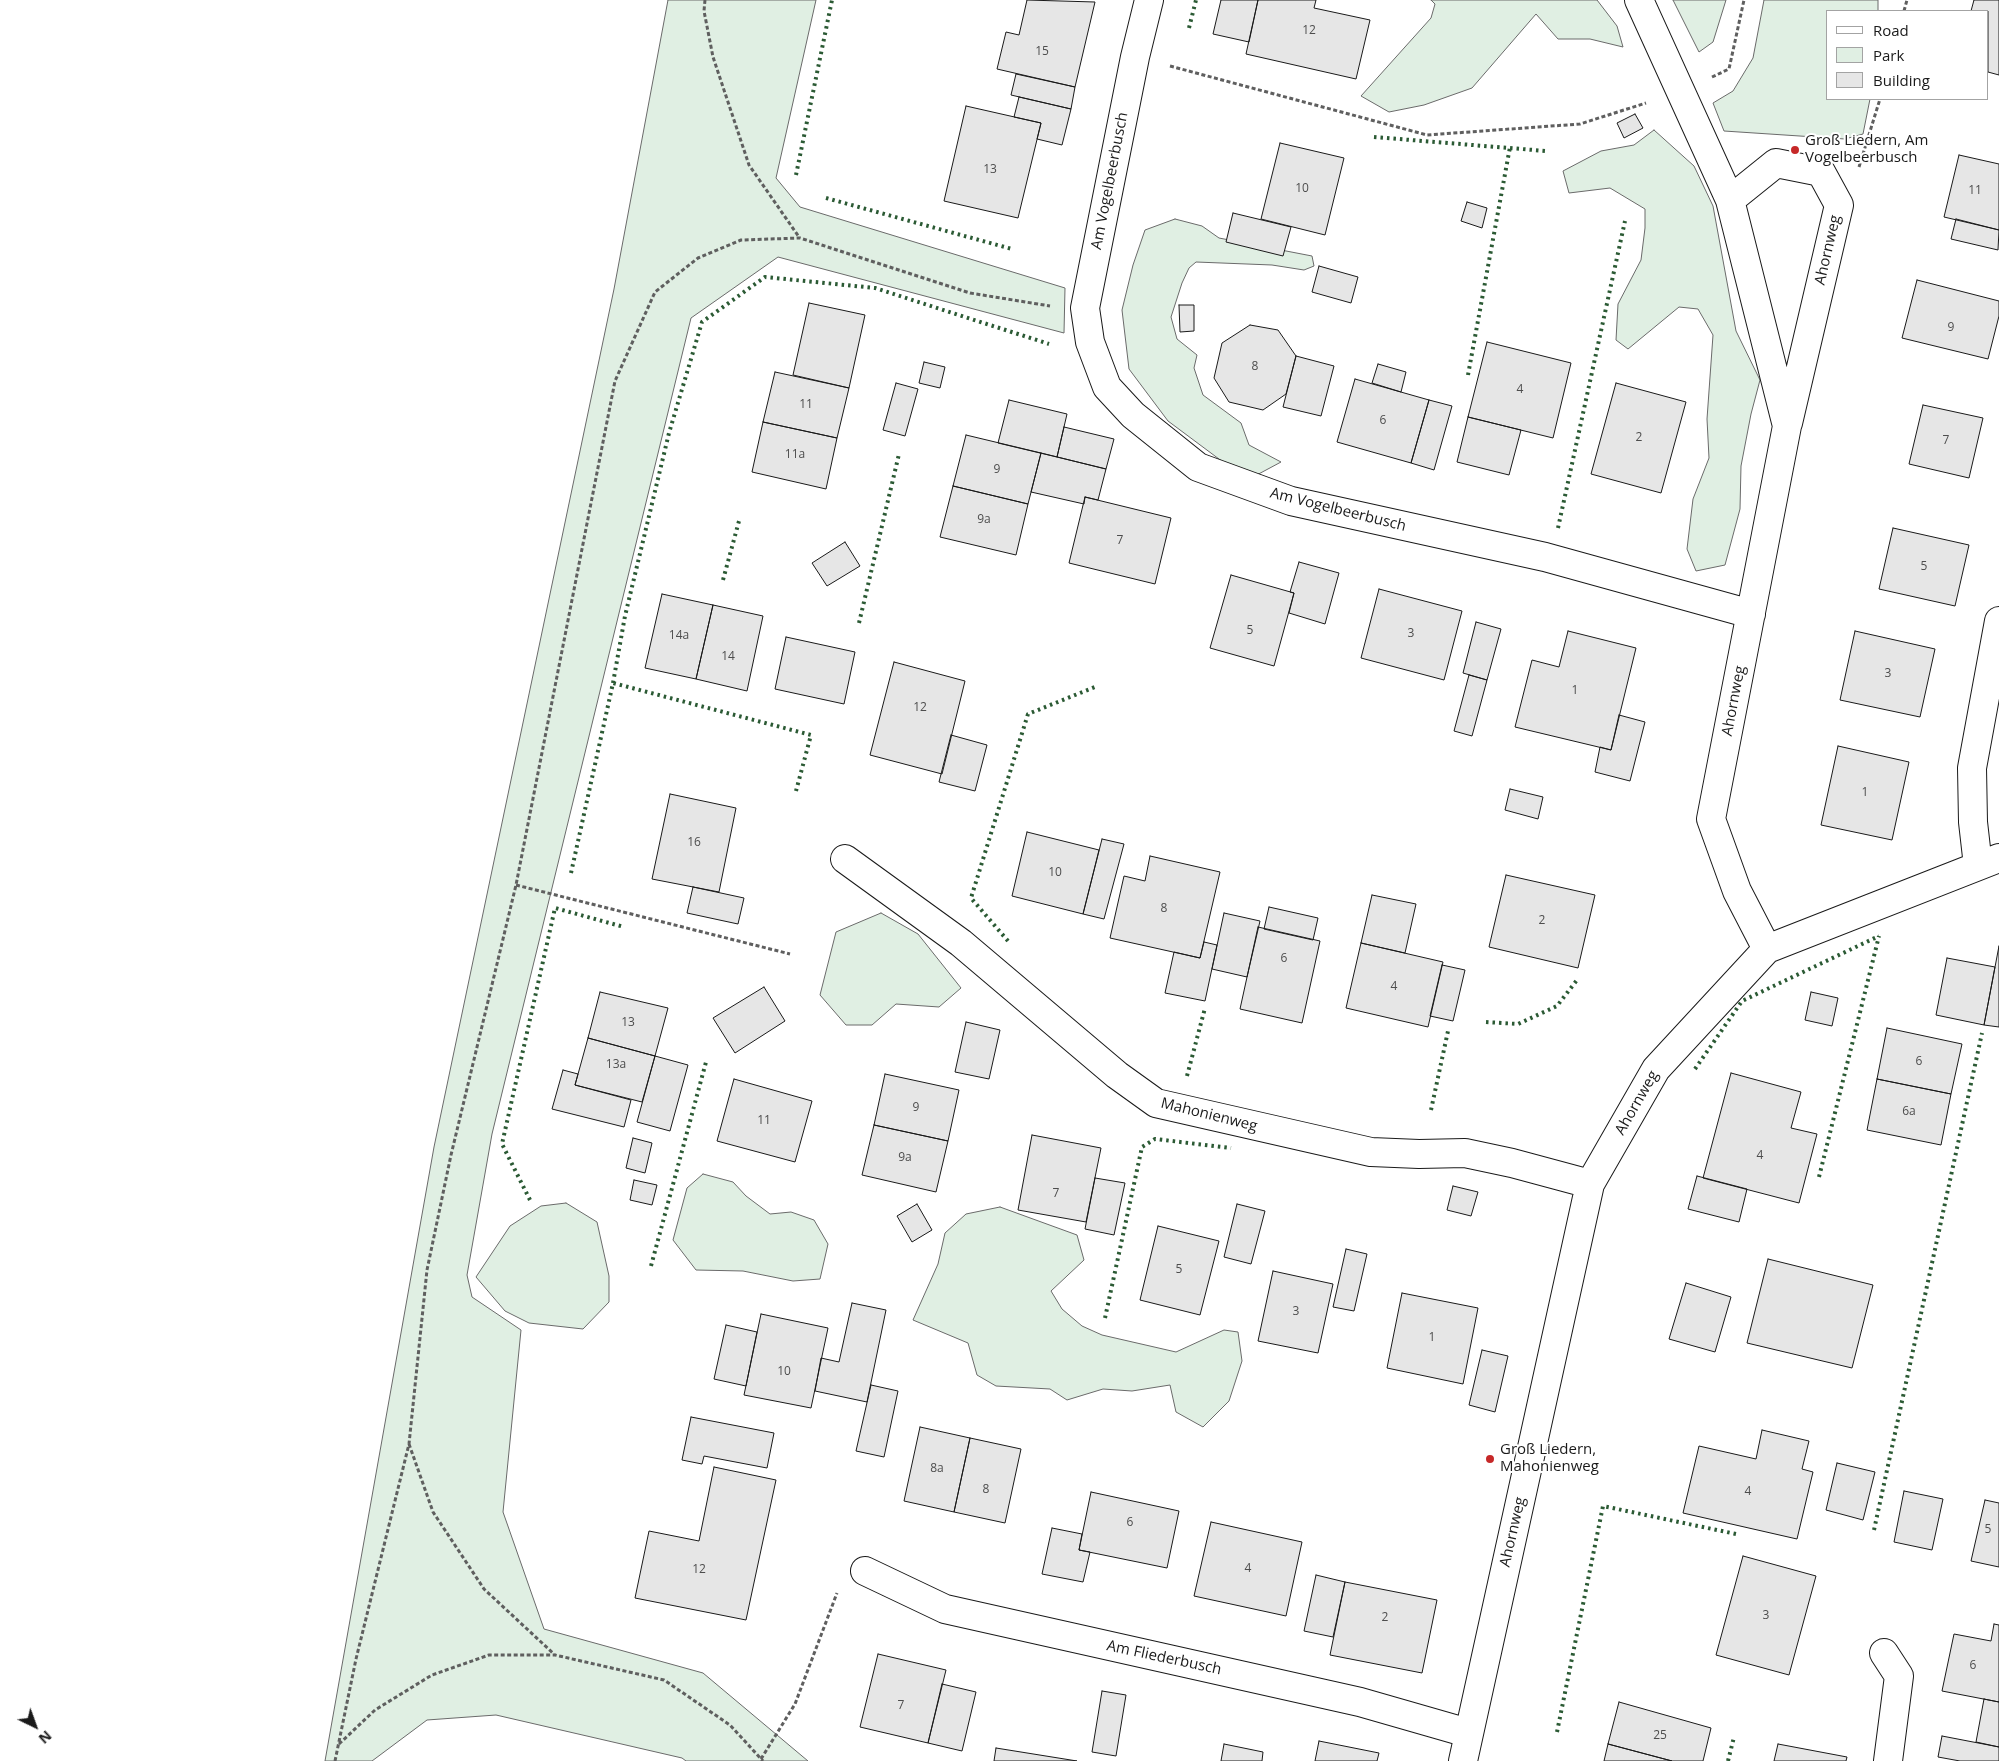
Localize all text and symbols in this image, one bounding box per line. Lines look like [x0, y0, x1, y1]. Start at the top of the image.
legend [1826, 10, 1989, 100]
text: Road [1873, 20, 1909, 40]
house number: 12 [1302, 24, 1316, 38]
house number: 15 [1035, 45, 1049, 59]
text: Park [1873, 45, 1904, 65]
text: Building [1873, 70, 1930, 90]
street label: Am Vogelbeerbusch [1088, 111, 1132, 251]
place label: Groß Liedern, Am Vogelbeerbusch [1805, 132, 1928, 167]
marker: Groß Liedern, Am Vogelbeerbusch [1789, 144, 1801, 156]
house number: 13 [983, 163, 997, 177]
house number: 10 [1295, 182, 1309, 196]
house number: 11 [1968, 184, 1982, 198]
street label: Ahornweg [1811, 213, 1845, 287]
house number: 9 [1948, 321, 1954, 335]
house number: 8 [1252, 360, 1258, 374]
house number: 4 [1517, 383, 1523, 397]
house number: 11 [799, 398, 813, 412]
house number: 6 [1380, 414, 1386, 428]
house number: 2 [1636, 431, 1642, 445]
house number: 7 [1943, 434, 1949, 448]
house number: 11a [785, 448, 805, 462]
house number: 9 [994, 463, 1000, 477]
street label: Am Vogelbeerbusch [1268, 484, 1408, 536]
house number: 9a [977, 513, 991, 527]
house number: 7 [1117, 534, 1123, 548]
house number: 5 [1921, 560, 1927, 574]
house number: 5 [1247, 624, 1253, 638]
house number: 3 [1408, 627, 1414, 641]
house number: 14a [669, 629, 689, 643]
house number: 14 [721, 650, 735, 664]
street label: Ahornweg [1718, 664, 1750, 738]
house number: 3 [1885, 667, 1891, 681]
house number: 1 [1572, 684, 1578, 698]
house number: 12 [913, 701, 927, 715]
house number: 1 [1862, 786, 1868, 800]
house number: 16 [687, 836, 701, 850]
house number: 10 [1048, 866, 1062, 880]
house number: 8 [1161, 902, 1167, 916]
house number: 2 [1539, 914, 1545, 928]
house number: 6 [1281, 952, 1287, 966]
house number: 4 [1391, 980, 1397, 994]
house number: 13 [621, 1016, 635, 1030]
house number: 6 [1916, 1055, 1922, 1069]
house number: 13a [606, 1058, 626, 1072]
street label: Ahornweg [1611, 1068, 1663, 1138]
street label: Mahonienweg [1159, 1094, 1259, 1136]
house number: 9 [913, 1101, 919, 1115]
house number: 6a [1902, 1105, 1916, 1119]
house number: 11 [757, 1114, 771, 1128]
house number: 4 [1757, 1149, 1763, 1163]
house number: 9a [898, 1151, 912, 1165]
house number: 7 [1053, 1187, 1059, 1201]
house number: 5 [1176, 1263, 1182, 1277]
house number: 3 [1293, 1305, 1299, 1319]
house number: 1 [1429, 1331, 1435, 1345]
house number: 10 [777, 1365, 791, 1379]
place label: Groß Liedern, Mahonienweg [1500, 1441, 1599, 1476]
marker: Groß Liedern, Mahonienweg [1484, 1453, 1496, 1465]
house number: 8a [930, 1462, 944, 1476]
house number: 8 [983, 1483, 989, 1497]
house number: 4 [1745, 1485, 1751, 1499]
street label: Ahornweg [1496, 1495, 1530, 1569]
house number: 6 [1127, 1516, 1133, 1530]
house number: 5 [1985, 1523, 1991, 1537]
house number: 4 [1245, 1562, 1251, 1576]
house number: 12 [692, 1563, 706, 1577]
house number: 3 [1763, 1609, 1769, 1623]
house number: 2 [1382, 1611, 1388, 1625]
street label: Am Fliederbusch [1105, 1637, 1223, 1679]
house number: 6 [1970, 1659, 1976, 1673]
house number: 7 [898, 1699, 904, 1713]
north arrow [10, 1701, 60, 1751]
text: N [35, 1727, 56, 1748]
house number: 25 [1653, 1729, 1667, 1743]

